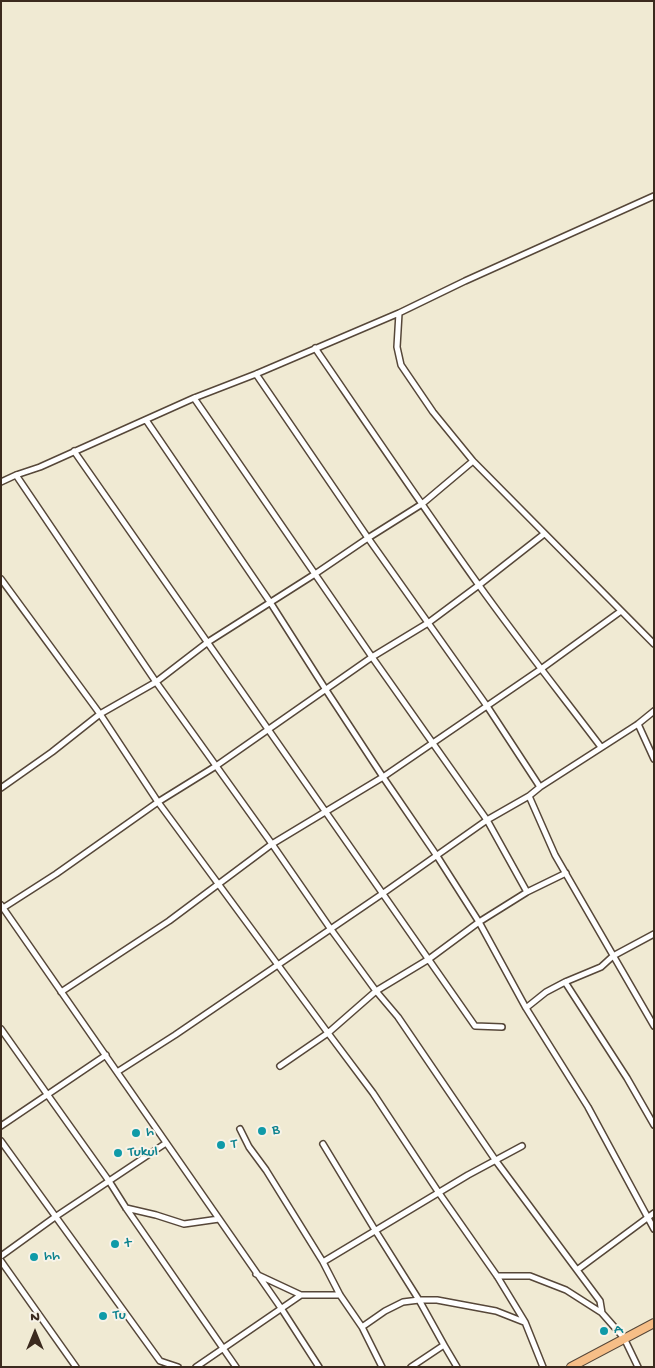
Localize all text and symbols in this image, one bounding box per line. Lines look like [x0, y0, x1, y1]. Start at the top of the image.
place label: B [272, 1122, 280, 1140]
place label: h [146, 1124, 154, 1142]
marker: B [256, 1125, 268, 1137]
marker: h [130, 1127, 142, 1139]
place label: T [231, 1136, 237, 1154]
marker: T [215, 1139, 227, 1151]
place label: Tukul [128, 1144, 158, 1162]
marker: Tukul [112, 1147, 124, 1159]
place label: t [125, 1235, 131, 1253]
marker: t [109, 1238, 121, 1250]
place label: hh [44, 1248, 60, 1266]
marker: hh [28, 1251, 40, 1263]
place label: Tu [113, 1307, 126, 1325]
north arrow [10, 1308, 60, 1358]
text: N [30, 1309, 40, 1326]
marker: Tu [97, 1310, 109, 1322]
place label: A [614, 1322, 623, 1340]
marker: A [598, 1325, 610, 1337]

